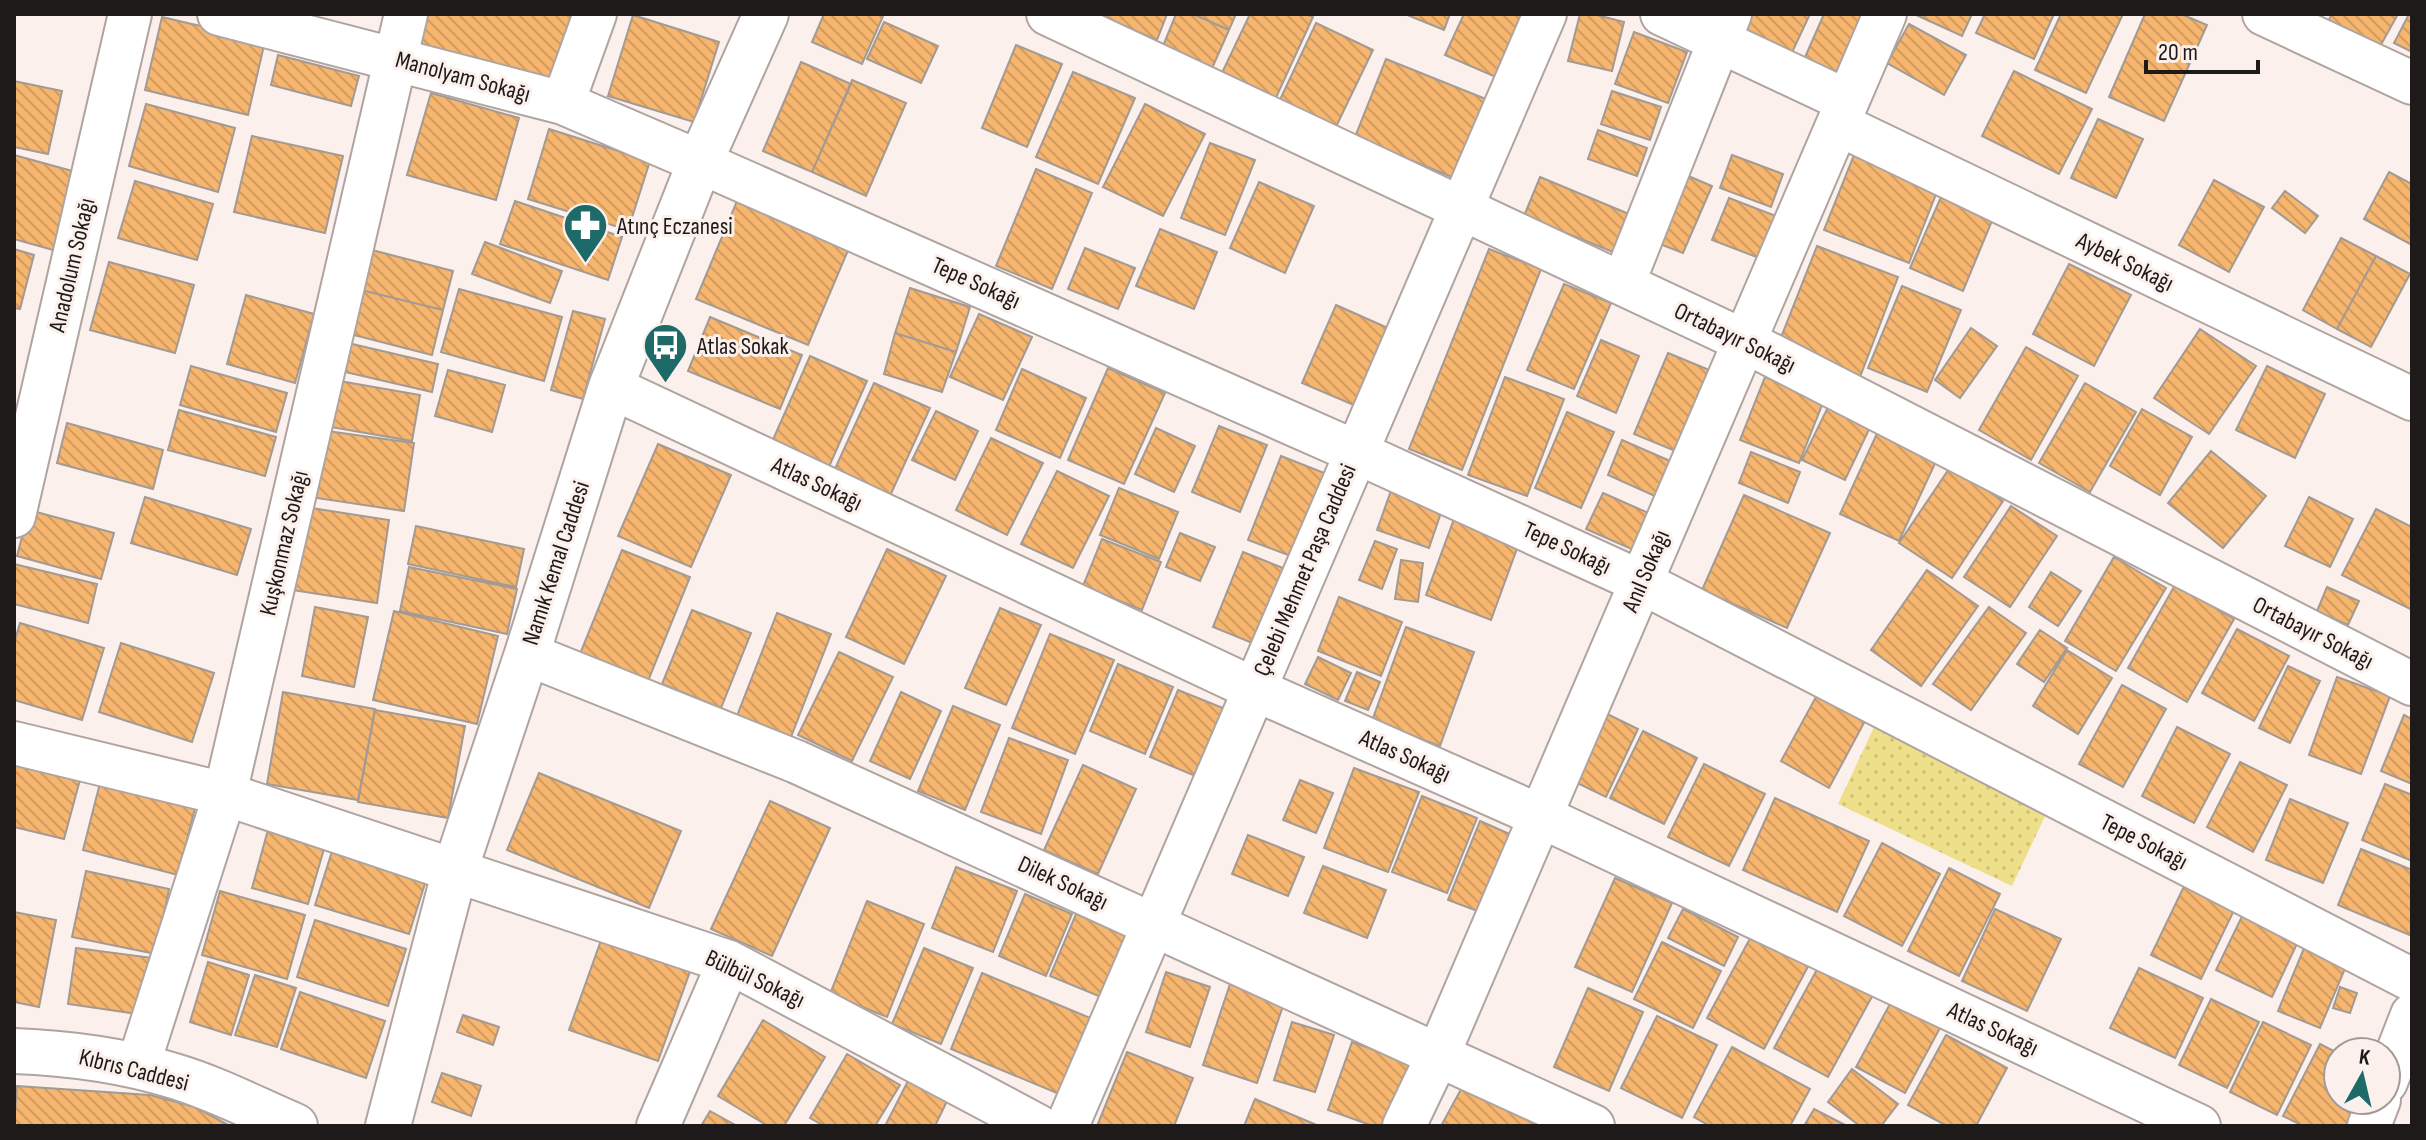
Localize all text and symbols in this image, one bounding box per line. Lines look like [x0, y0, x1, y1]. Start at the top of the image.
scale bar [2146, 24, 2258, 74]
text: 20 m [2158, 38, 2198, 67]
street label: Manolyam Sokağı [392, 45, 534, 109]
street label: Anadolum Sokağı [42, 195, 101, 336]
pharmacy icon: Atınç Eczanesi [562, 202, 610, 265]
place label: Atınç Eczanesi [616, 212, 733, 241]
street label: Aybek Sokağı [2071, 226, 2178, 298]
street label: Tepe Sokağı [927, 251, 1025, 315]
street label: Ortabayır Sokağı [1670, 296, 1800, 380]
bus stop icon: Atlas Sokak [642, 322, 690, 385]
place label: Atlas Sokak [696, 332, 789, 361]
street label: Atlas Sokağı [766, 450, 867, 518]
street label: Çelebi Mehmet Paşa Caddesi [1247, 460, 1363, 680]
street label: Kuşkonmaz Sokağı [253, 468, 315, 618]
street label: Namık Kemal Caddesi [516, 477, 596, 649]
street label: Tepe Sokağı [1518, 515, 1616, 581]
street label: Anıl Sokağı [1615, 526, 1676, 617]
street label: Ortabayır Sokağı [2248, 590, 2378, 676]
street label: Atlas Sokağı [1354, 723, 1455, 789]
street label: Tepe Sokağı [2096, 808, 2192, 876]
street label: Dilek Sokağı [1013, 850, 1113, 916]
street label: Bülbül Sokağı [701, 943, 809, 1015]
street label: Atlas Sokağı [1942, 995, 2043, 1063]
north arrow [2322, 1036, 2402, 1116]
street label: Kıbrıs Caddesi [76, 1042, 192, 1098]
text: K [2357, 1044, 2372, 1072]

